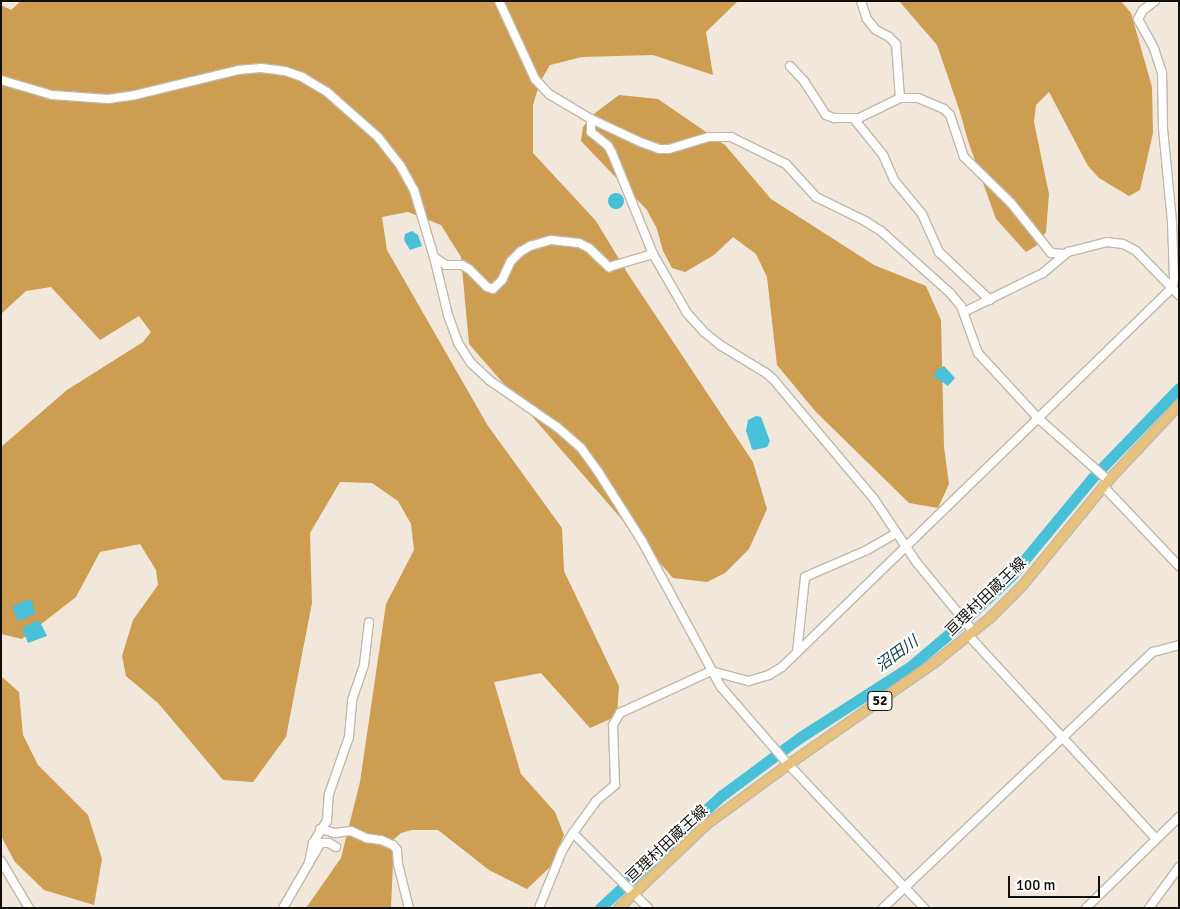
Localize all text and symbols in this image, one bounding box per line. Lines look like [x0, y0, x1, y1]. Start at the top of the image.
street label: 亘理村田蔵王線 [942, 554, 1030, 640]
water label: 沼田川 [872, 632, 922, 676]
road number: 52 [866, 689, 894, 712]
street label: 亘理村田蔵王線 [622, 802, 712, 886]
scale bar [1010, 866, 1102, 898]
text: 100 m [1016, 876, 1056, 894]

